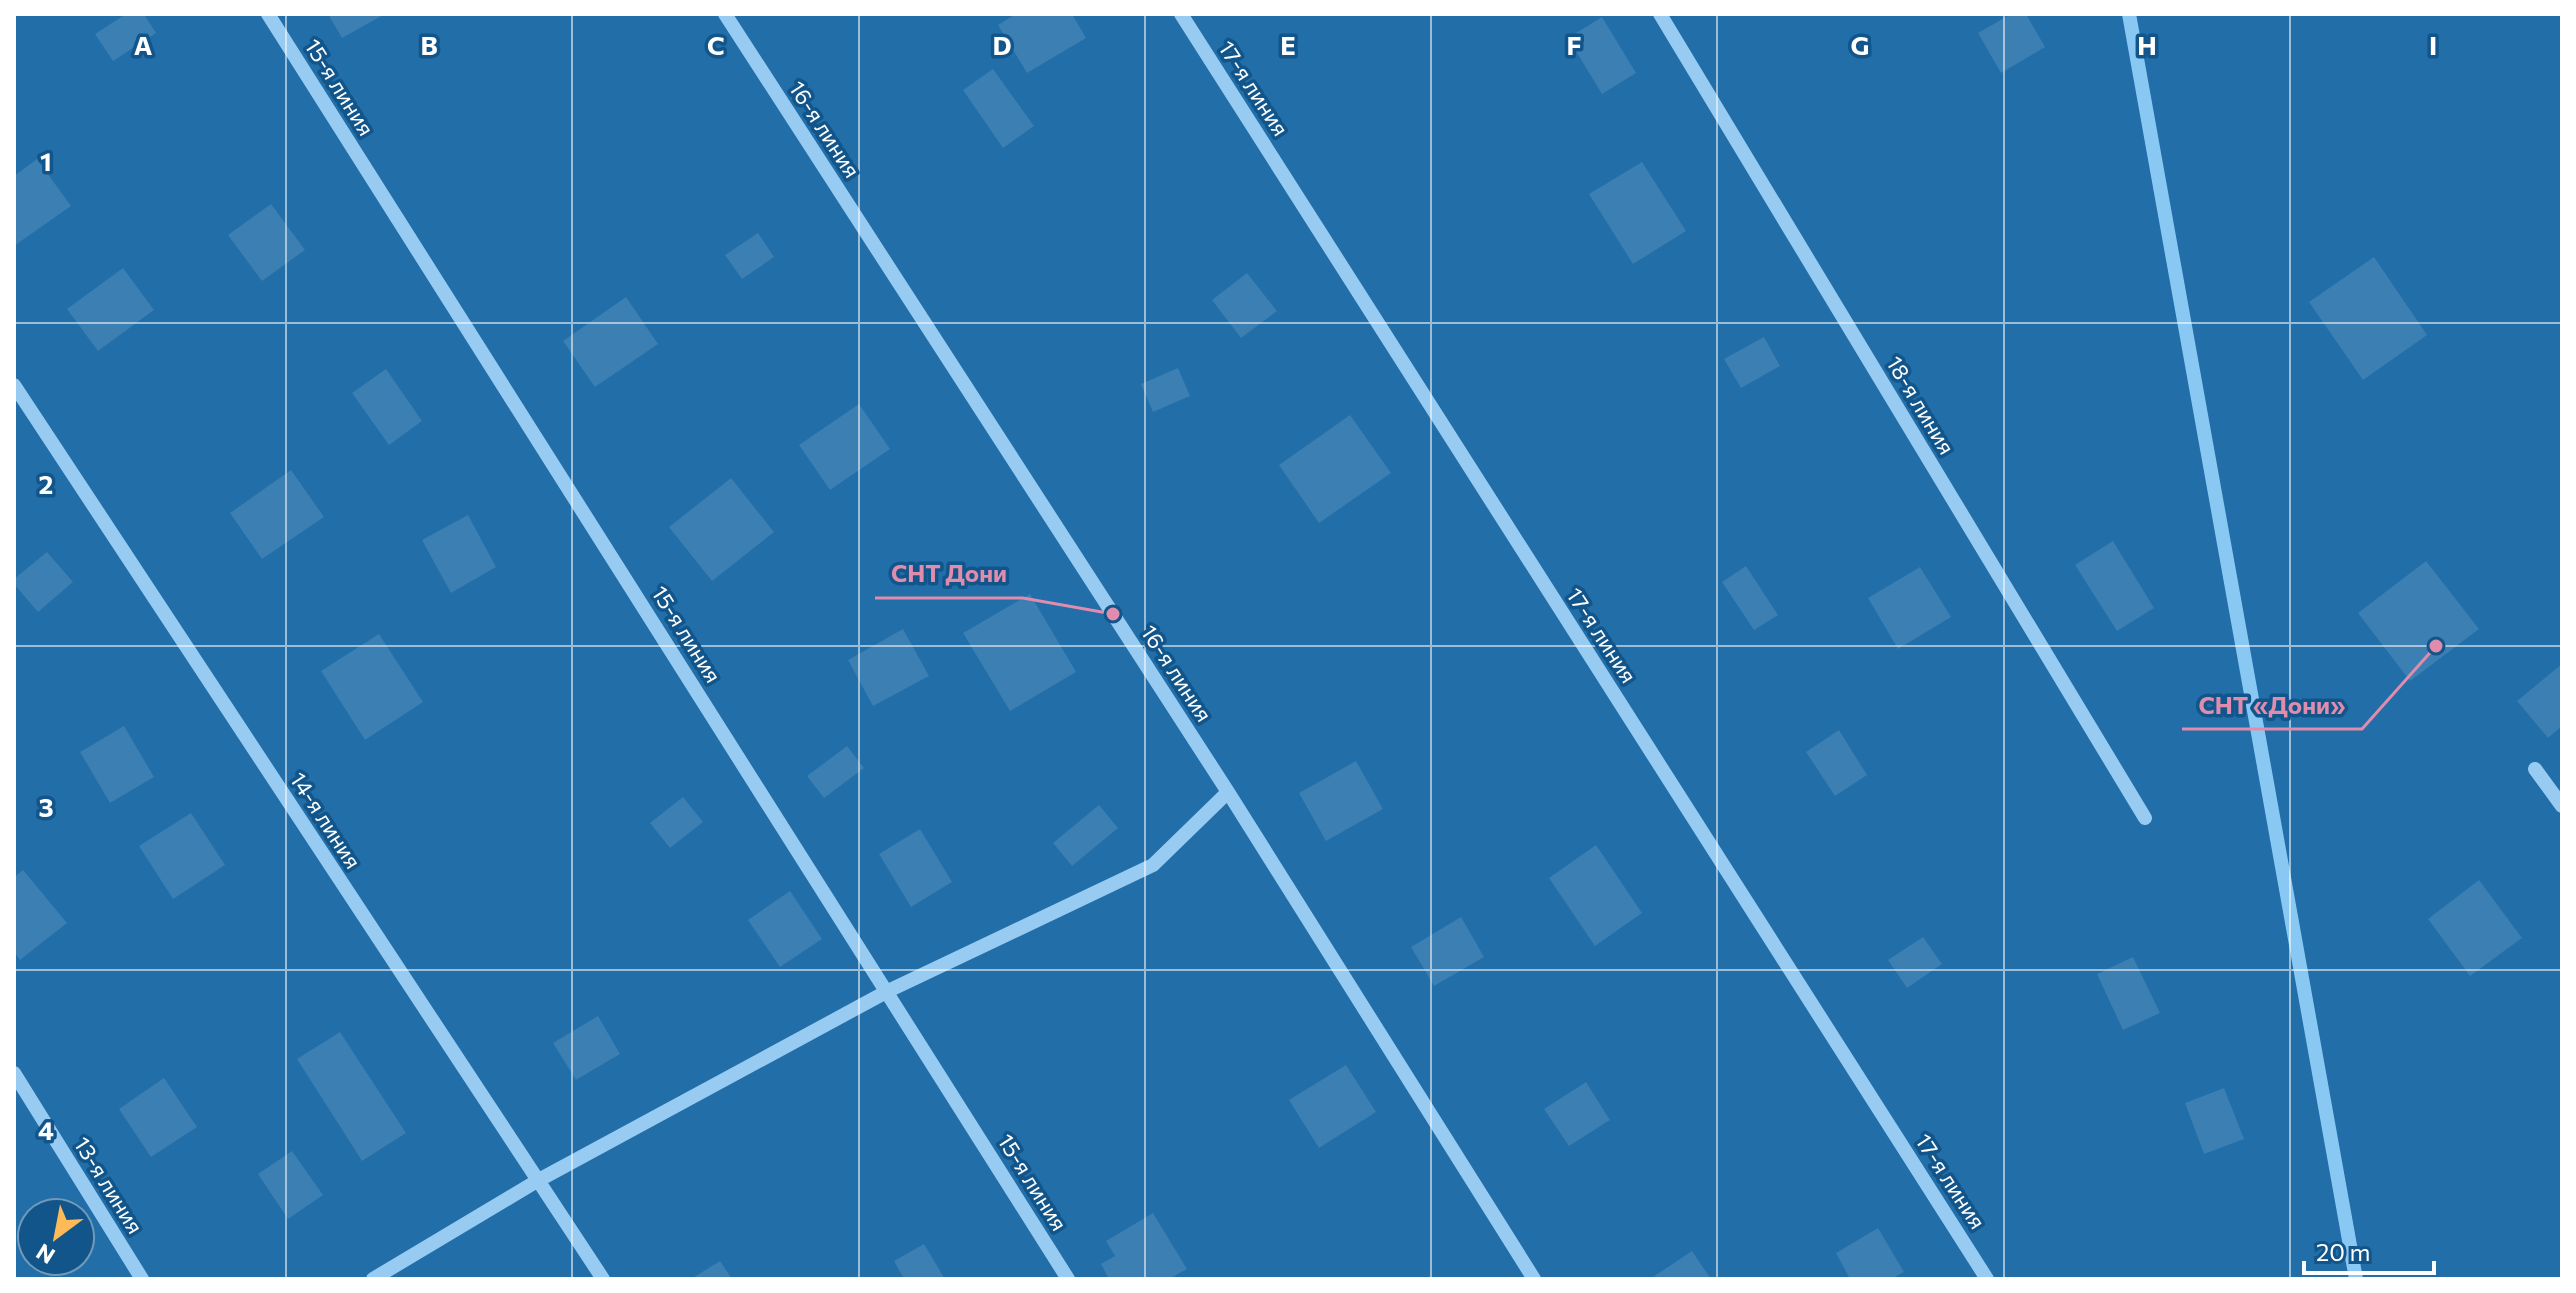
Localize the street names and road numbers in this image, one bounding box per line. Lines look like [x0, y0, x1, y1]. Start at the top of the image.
street label: 15-я линия [300, 34, 380, 140]
street label: 17-я линия [1213, 35, 1295, 141]
street label: 16-я линия [784, 76, 866, 182]
street label: 18-я линия [1881, 351, 1961, 459]
street label: 15-я линия [647, 581, 727, 687]
street label: 17-я линия [1561, 582, 1643, 688]
street label: 16-я линия [1136, 620, 1218, 726]
street label: 14-я линия [285, 767, 367, 873]
street label: 17-я линия [1910, 1128, 1992, 1234]
street label: 15-я линия [993, 1129, 1073, 1235]
street label: 13-я линия [69, 1132, 149, 1238]

